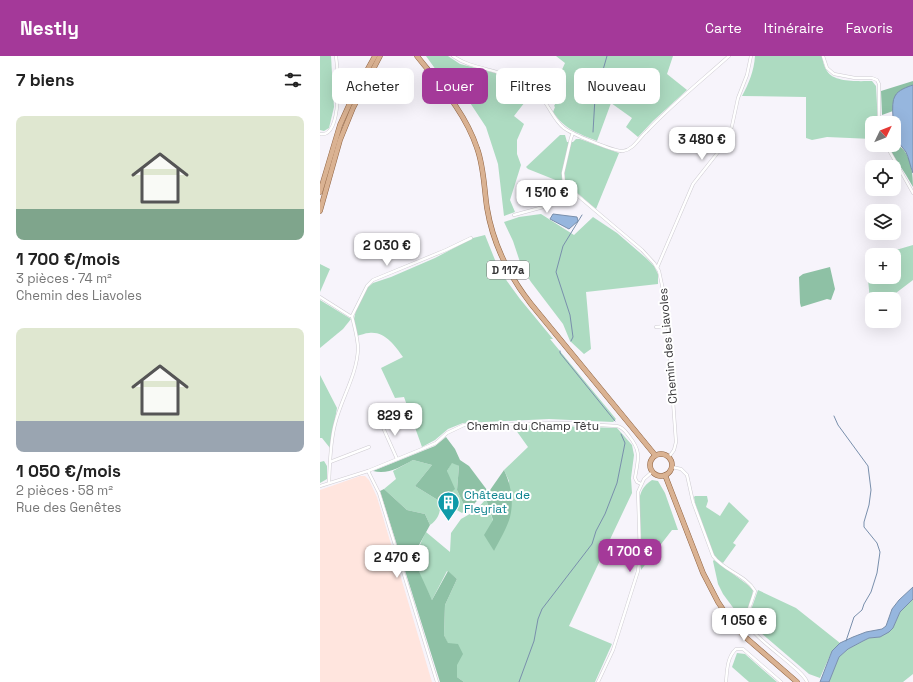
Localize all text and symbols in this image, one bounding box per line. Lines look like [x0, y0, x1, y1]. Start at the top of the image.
text: Nestly [20, 16, 79, 41]
text: Carte [705, 19, 742, 37]
text: Itinéraire [764, 19, 824, 37]
text: Favoris [846, 19, 893, 37]
chip: Acheter [332, 68, 414, 104]
chip: Louer [422, 68, 488, 104]
chip: Filtres [496, 68, 566, 104]
chip: Nouveau [574, 68, 660, 104]
text: 7 biens [16, 69, 74, 91]
icon: filters [282, 69, 304, 91]
north arrow [865, 116, 901, 152]
map controls [865, 116, 901, 328]
pin: 3 480 € [665, 127, 739, 161]
text: 3 480 € [678, 131, 726, 148]
icon: home [124, 142, 196, 214]
button: locate [865, 160, 901, 196]
pin: 1 510 € [510, 180, 584, 214]
text: 1 510 € [525, 184, 569, 201]
button: layers [865, 204, 901, 240]
pin: 2 030 € [350, 233, 424, 267]
text: 2 030 € [363, 237, 411, 254]
text: 1 700 €/mois [16, 248, 120, 270]
button: + [865, 248, 901, 284]
road number: D 117a [487, 261, 529, 279]
text: 3 pièces · 74 m² [16, 270, 112, 287]
text: Chemin des Liavoles [16, 287, 142, 304]
street label: Chemin des Liavoles [655, 287, 681, 405]
button: − [865, 292, 901, 328]
icon: home [124, 354, 196, 426]
pin: 829 € [367, 403, 423, 437]
text: 829 € [377, 407, 413, 424]
street label: Chemin du Champ Têtu [467, 418, 599, 434]
text: 1 050 €/mois [16, 460, 121, 482]
text: 2 pièces · 58 m² [16, 482, 113, 499]
place label: Château de Fleyriat [464, 487, 530, 517]
building icon: Château de Fleyriat [435, 489, 461, 522]
text: Rue des Genêtes [16, 499, 121, 516]
pin: 1 700 € [593, 539, 667, 573]
text: 1 700 € [607, 543, 653, 560]
pin: 2 470 € [360, 545, 434, 579]
text: 2 470 € [374, 549, 420, 566]
pin: 1 050 € [707, 608, 781, 642]
text: 1 050 € [721, 612, 767, 629]

